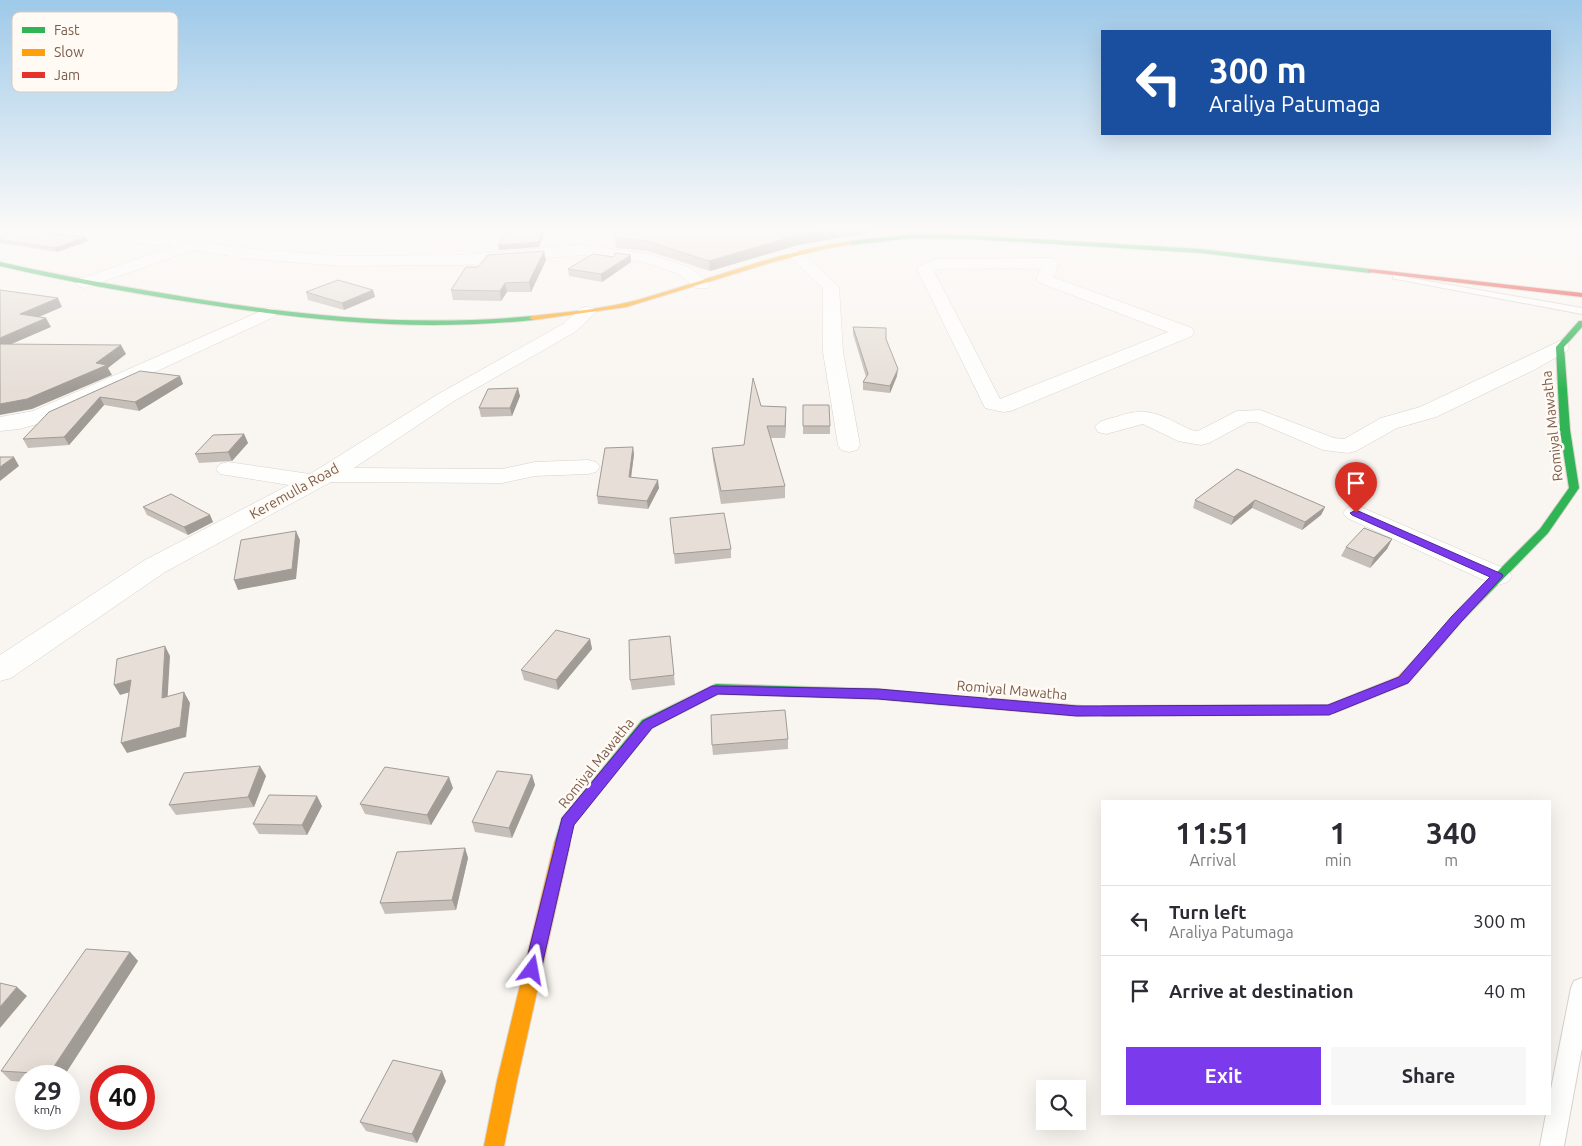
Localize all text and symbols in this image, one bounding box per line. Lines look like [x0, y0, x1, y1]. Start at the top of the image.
legend [12, 12, 178, 92]
text: Fast [54, 22, 80, 38]
text: Slow [54, 44, 84, 60]
icon: left [1126, 50, 1191, 115]
text: 300 m [1209, 50, 1307, 90]
text: Jam [54, 67, 80, 83]
text: Araliya Patumaga [1209, 91, 1381, 116]
street label: Romiyal Mawatha [1538, 370, 1566, 482]
street label: Keremulla Road [247, 460, 341, 522]
pin [1335, 462, 1377, 513]
icon: arrive [1342, 469, 1370, 497]
street label: Romiyal Mawatha [956, 677, 1068, 703]
street label: Romiyal Mawatha [555, 715, 637, 811]
text: 11:51 [1175, 816, 1250, 850]
text: 1 [1330, 816, 1347, 850]
text: 340 [1426, 816, 1477, 850]
text: Arrival [1190, 851, 1236, 869]
text: min [1325, 851, 1352, 869]
text: m [1444, 851, 1458, 869]
text: Turn left [1169, 901, 1247, 923]
icon: left [1126, 907, 1154, 935]
text: 300 m [1473, 910, 1526, 932]
text: Araliya Patumaga [1169, 923, 1294, 941]
position arrow [505, 943, 557, 995]
icon: arrive [1126, 977, 1154, 1005]
text: Arrive at destination [1169, 980, 1354, 1002]
text: 40 m [1484, 980, 1526, 1002]
button: Exit [1126, 1047, 1321, 1105]
button: Share [1331, 1047, 1526, 1105]
speed limit sign: 40 [90, 1065, 155, 1130]
text: 29 [33, 1077, 62, 1105]
map controls [1036, 1080, 1086, 1130]
button: search [1036, 1080, 1086, 1130]
text: km/h [34, 1103, 61, 1116]

